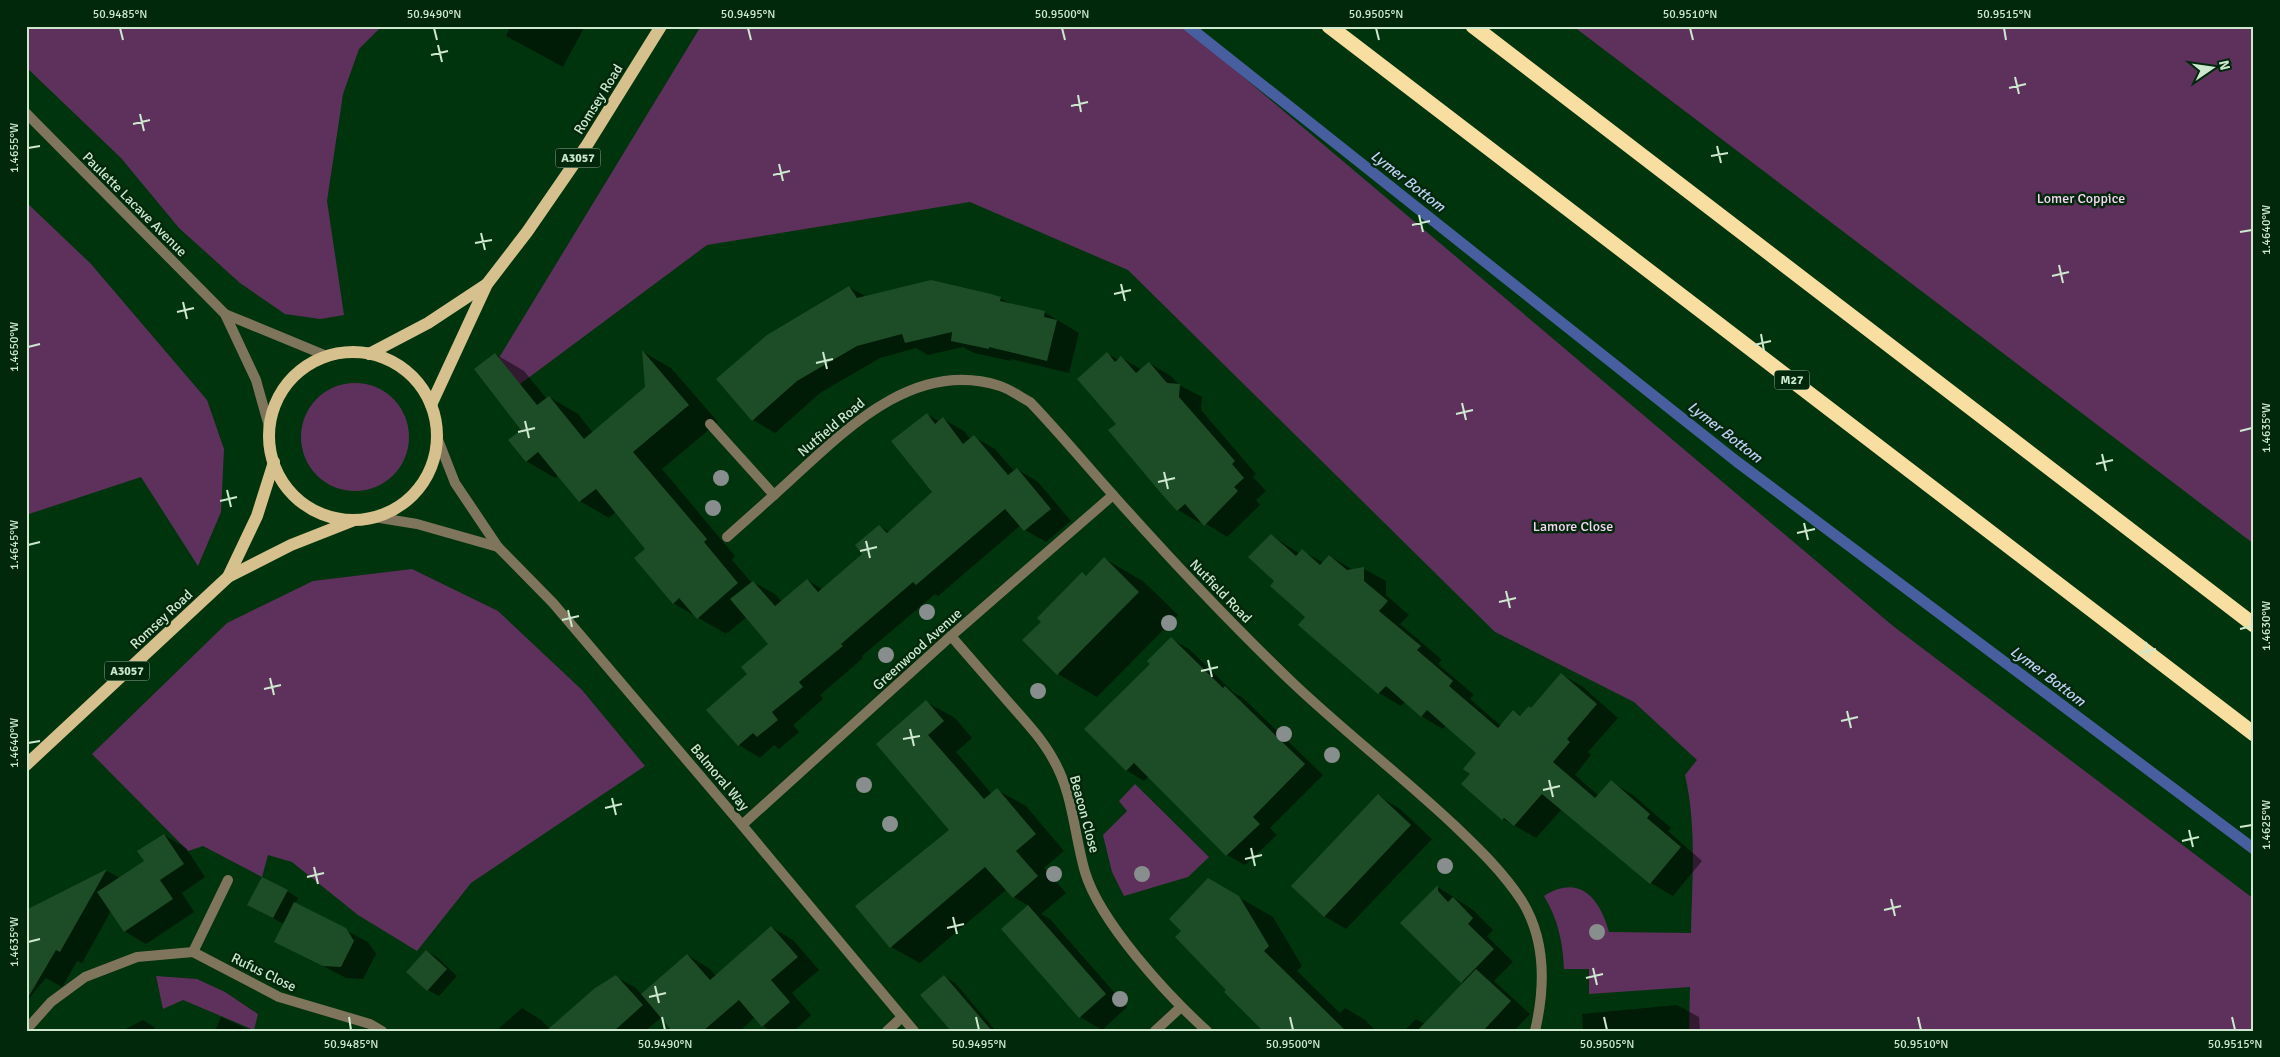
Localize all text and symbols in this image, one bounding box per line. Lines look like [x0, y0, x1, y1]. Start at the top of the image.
text: 50.9485°N [93, 7, 147, 22]
text: 50.9490°N [407, 7, 461, 22]
text: 50.9495°N [721, 7, 775, 22]
text: 50.9500°N [1035, 7, 1089, 22]
text: 50.9505°N [1349, 7, 1403, 22]
text: 50.9510°N [1663, 7, 1717, 22]
text: 50.9515°N [1977, 7, 2031, 22]
north arrow [2188, 42, 2238, 92]
text: N [2215, 59, 2234, 72]
street label: Romsey Road [570, 61, 627, 137]
text: 1.4655°W [7, 123, 22, 173]
water label: Lymer Bottom [1367, 146, 1450, 216]
road number: A3057 [556, 148, 600, 168]
street label: Paulette Lacave Avenue [79, 149, 190, 260]
park label: Lomer Coppice [2037, 190, 2125, 207]
text: 1.4640°W [2259, 205, 2274, 255]
text: 1.4650°W [7, 322, 22, 372]
road number: M27 [1774, 370, 1810, 390]
street label: Nutfield Road [794, 395, 868, 460]
water label: Lymer Bottom [1684, 397, 1767, 467]
text: 1.4635°W [2259, 403, 2274, 453]
park label: Lamore Close [1533, 518, 1613, 535]
text: 1.4645°W [7, 520, 22, 570]
street label: Nutfield Road [1186, 556, 1255, 627]
street label: Romsey Road [127, 586, 196, 653]
text: 1.4630°W [2259, 601, 2274, 651]
street label: Greenwood Avenue [869, 605, 965, 694]
water label: Lymer Bottom [2007, 642, 2090, 711]
road number: A3057 [104, 661, 150, 680]
text: 1.4640°W [7, 718, 22, 768]
street label: Balmoral Way [687, 740, 753, 815]
street label: Beacon Close [1066, 773, 1103, 855]
text: 1.4625°W [2259, 800, 2274, 850]
text: 1.4635°W [7, 917, 22, 967]
street label: Rufus Close [229, 949, 299, 995]
text: 50.9485°N [324, 1037, 378, 1052]
text: 50.9490°N [638, 1037, 692, 1052]
text: 50.9495°N [952, 1037, 1006, 1052]
text: 50.9500°N [1266, 1037, 1320, 1052]
text: 50.9505°N [1580, 1037, 1634, 1052]
text: 50.9510°N [1894, 1037, 1948, 1052]
text: 50.9515°N [2208, 1037, 2262, 1052]

